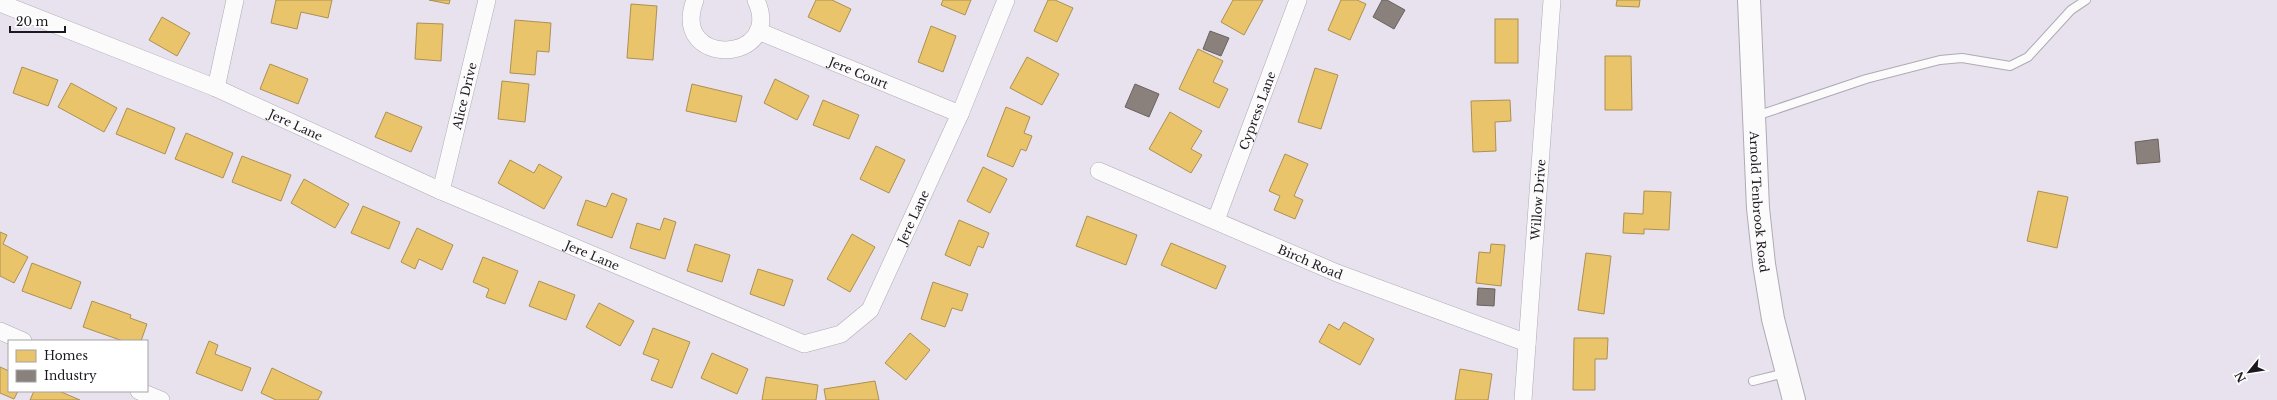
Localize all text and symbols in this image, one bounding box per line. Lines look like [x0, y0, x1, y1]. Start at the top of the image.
scale bar [10, 8, 65, 34]
text: 20 m [16, 14, 48, 29]
street label: Jere Court [825, 53, 891, 92]
street label: Alice Drive [448, 61, 479, 132]
street label: Cypress Lane [1235, 69, 1278, 152]
street label: Jere Lane [265, 105, 325, 143]
street label: Arnold Tenbrook Road [1747, 130, 1773, 273]
street label: Willow Drive [1527, 158, 1548, 242]
street label: Jere Lane [893, 187, 932, 248]
street label: Jere Lane [561, 236, 622, 273]
street label: Birch Road [1276, 241, 1345, 282]
legend [8, 340, 148, 392]
text: Homes [44, 348, 88, 363]
north arrow [2229, 352, 2269, 392]
text: Industry [44, 368, 97, 383]
text: N [2231, 368, 2249, 385]

